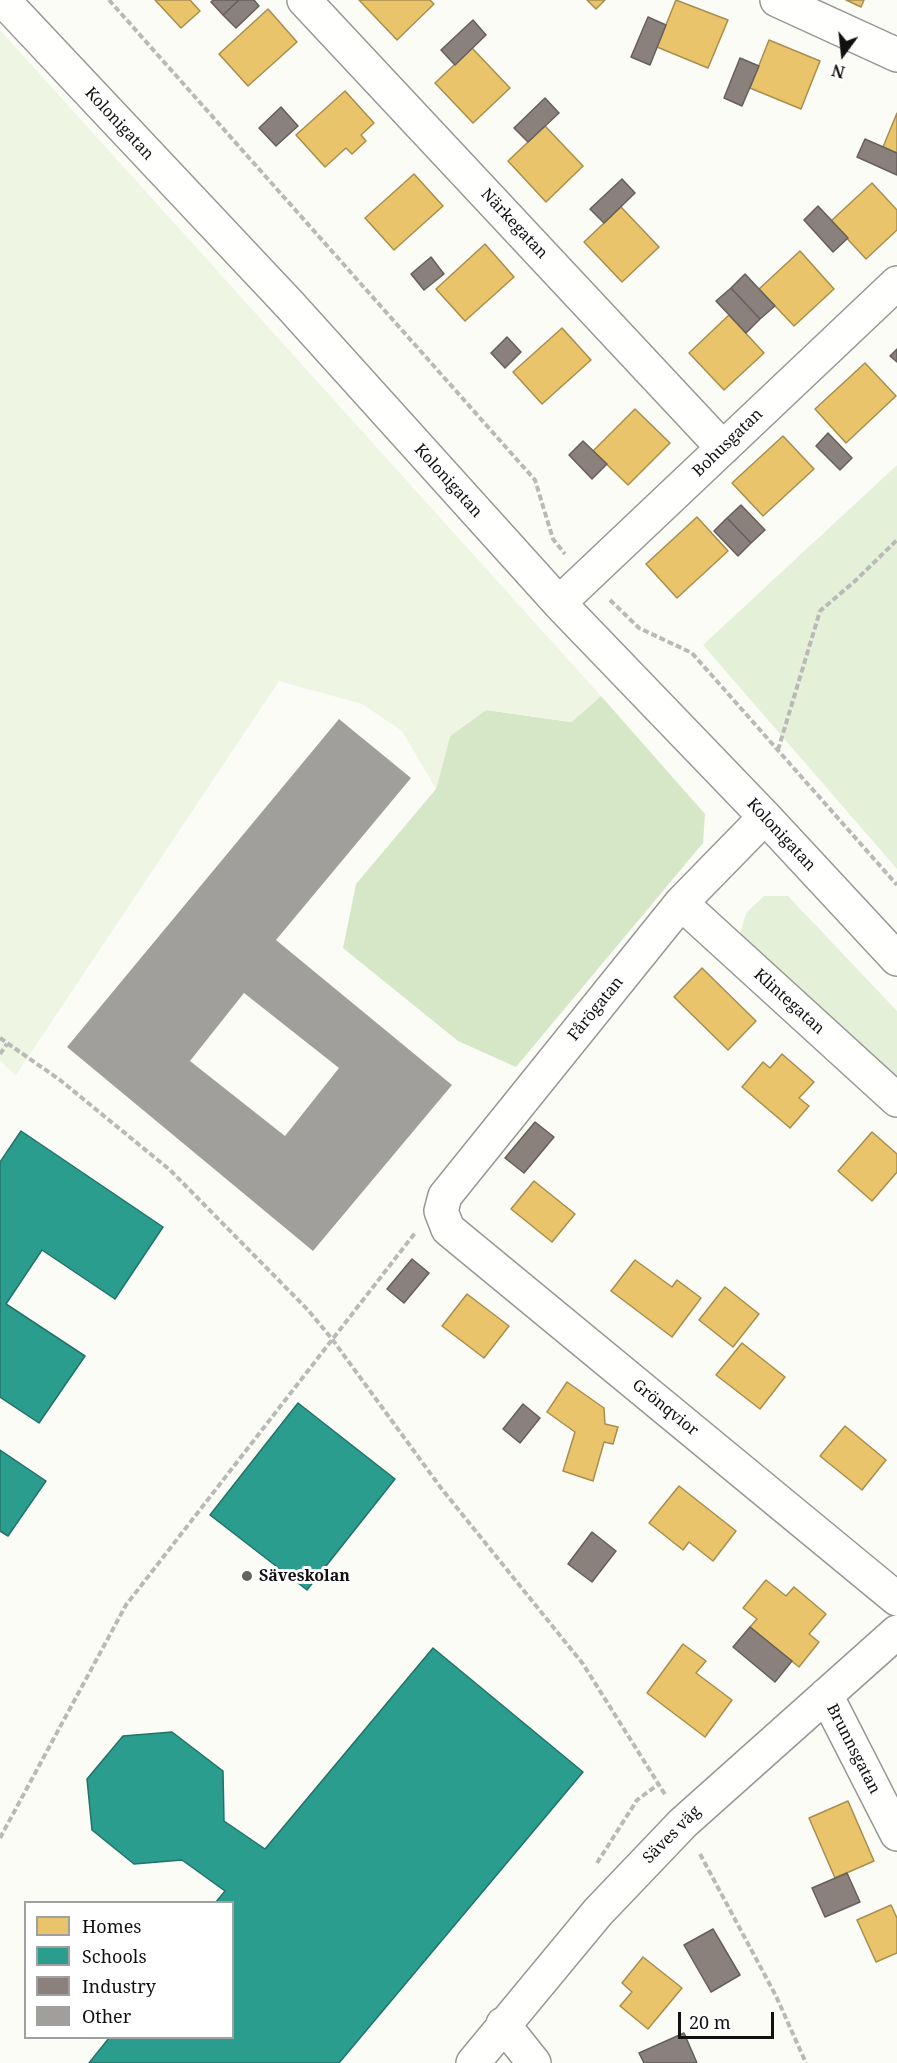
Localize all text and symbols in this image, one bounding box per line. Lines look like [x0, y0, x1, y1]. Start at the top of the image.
north arrow [813, 24, 873, 84]
text: N [829, 59, 847, 84]
street label: Kolonigatan [80, 84, 158, 164]
street label: Närkegatan [477, 185, 551, 263]
street label: Bohusgatan [689, 405, 767, 481]
street label: Kolonigatan [410, 440, 486, 522]
street label: Kolonigatan [742, 795, 820, 875]
street label: Klintegatan [750, 965, 828, 1039]
street label: Fårögatan [564, 973, 628, 1045]
street label: Grönqvior [628, 1376, 702, 1440]
place label: Säveskolan [259, 1566, 350, 1586]
marker: Säveskolan [240, 1569, 254, 1583]
street label: Brunnsgatan [822, 1701, 884, 1797]
street label: Säves väg [639, 1802, 705, 1868]
legend [24, 1901, 234, 2039]
text: Homes [82, 1914, 141, 1938]
text: Schools [82, 1944, 147, 1968]
text: Industry [82, 1974, 156, 1998]
scale bar [681, 2000, 777, 2038]
text: Other [82, 2004, 131, 2028]
text: 20 m [689, 2010, 731, 2034]

